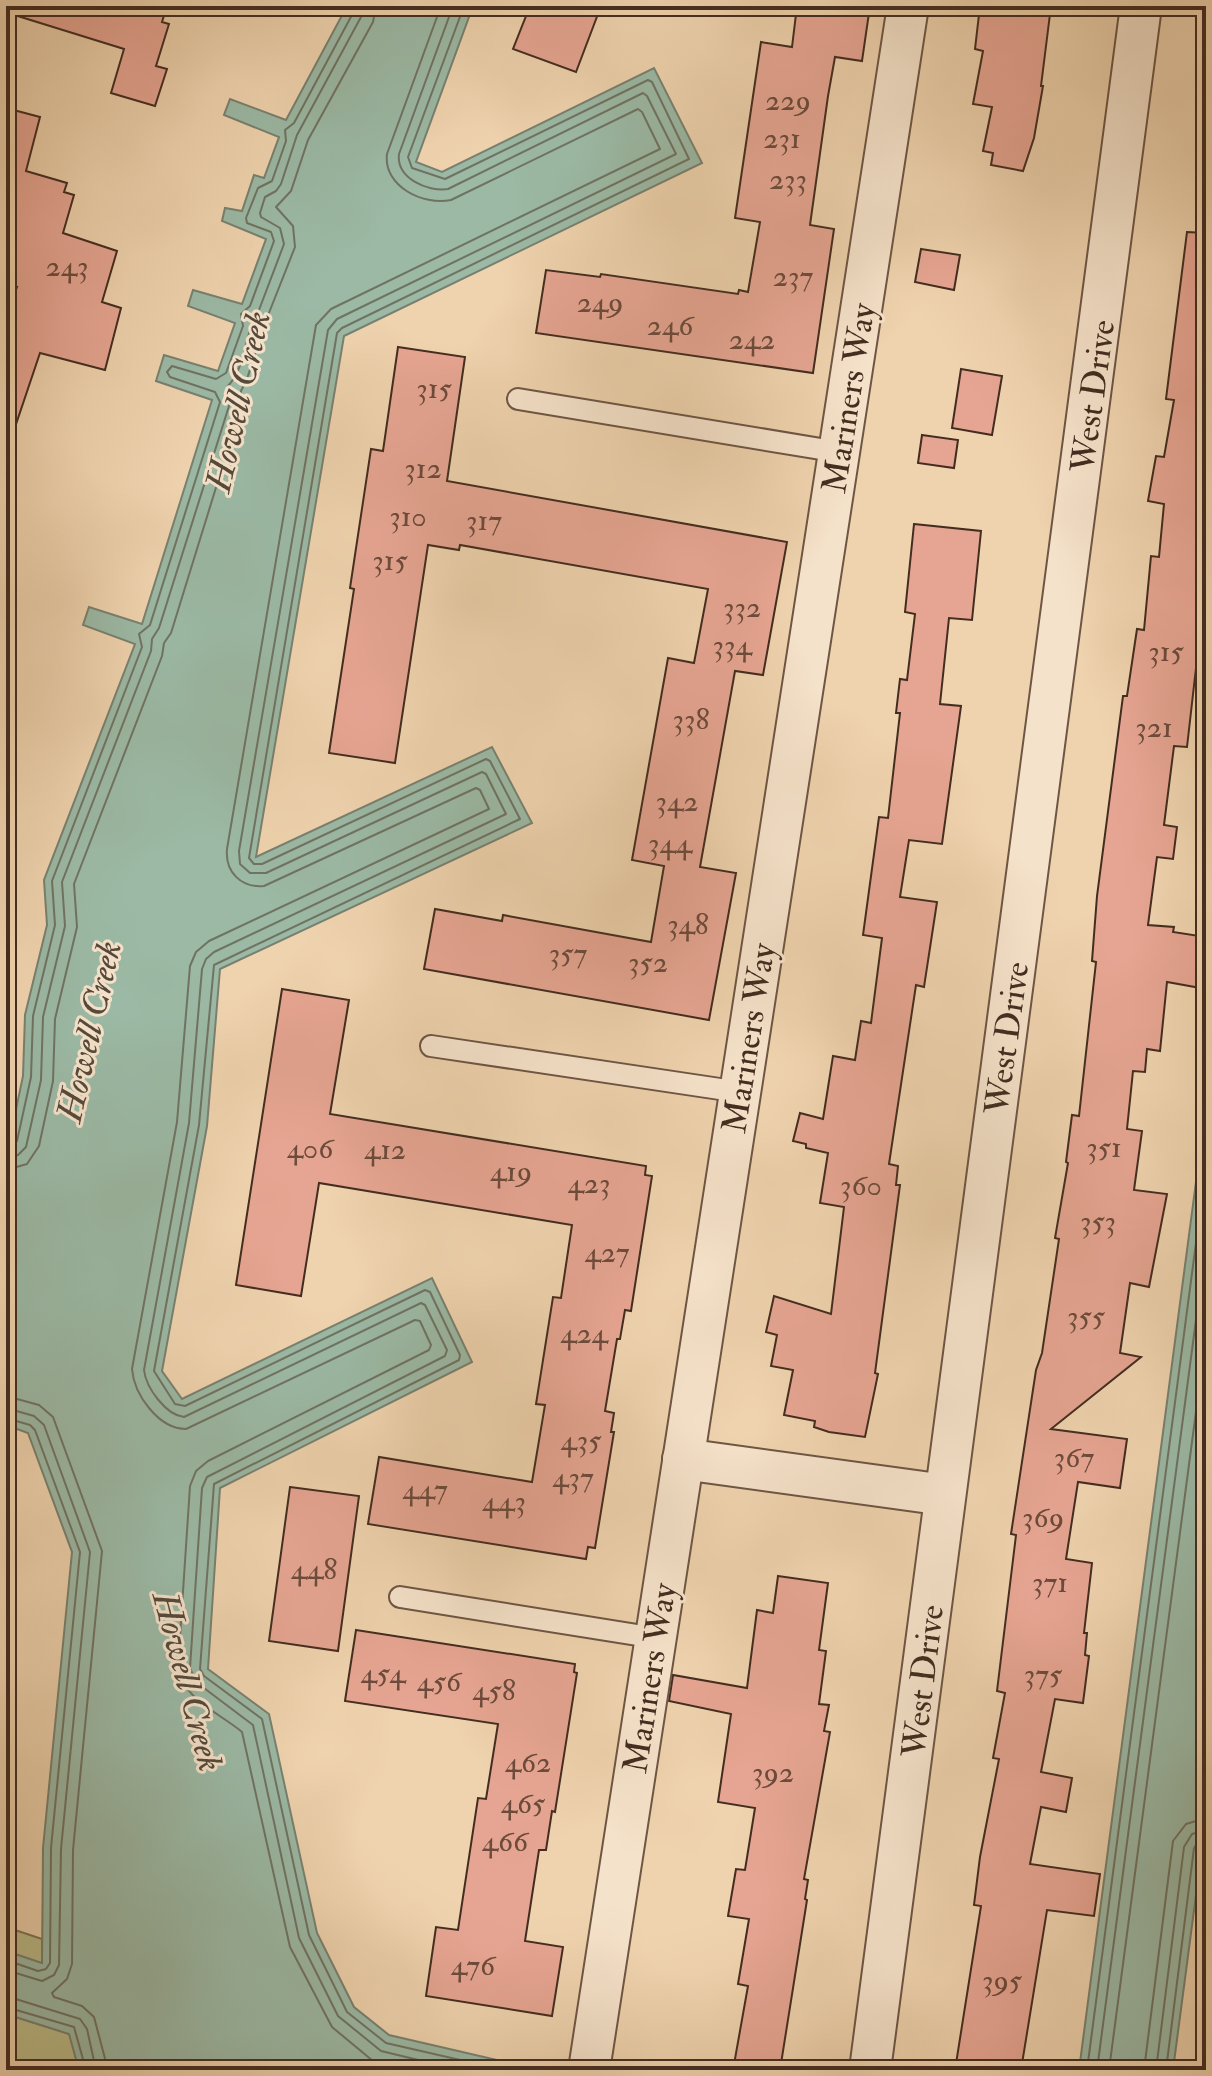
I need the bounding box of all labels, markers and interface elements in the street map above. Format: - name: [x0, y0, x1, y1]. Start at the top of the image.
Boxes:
- house number: 229: [765, 82, 811, 119]
- house number: 231: [763, 120, 801, 157]
- house number: 233: [769, 161, 807, 198]
- house number: 243: [46, 248, 88, 285]
- house number: 237: [773, 258, 813, 295]
- house number: 249: [577, 284, 623, 321]
- street label: Mariners Way: [813, 299, 886, 496]
- water label: Howell Creek: [195, 306, 281, 498]
- house number: 246: [647, 307, 695, 344]
- street label: West Drive: [1061, 317, 1125, 476]
- house number: 242: [729, 321, 775, 358]
- house number: 315: [416, 370, 452, 407]
- house number: 312: [404, 450, 442, 487]
- house number: 310: [389, 498, 427, 535]
- house number: 317: [466, 502, 502, 539]
- house number: 315: [372, 542, 408, 579]
- house number: 332: [723, 589, 761, 626]
- house number: 334: [712, 627, 753, 664]
- house number: 315: [1148, 633, 1184, 670]
- house number: 338: [672, 701, 710, 738]
- house number: 321: [1135, 709, 1173, 746]
- house number: 342: [656, 783, 698, 820]
- house number: 344: [648, 825, 694, 862]
- house number: 348: [667, 906, 709, 943]
- house number: 357: [549, 935, 587, 972]
- water label: Howell Creek: [46, 936, 132, 1128]
- street label: Mariners Way: [713, 939, 786, 1136]
- house number: 352: [628, 944, 668, 981]
- street label: West Drive: [975, 959, 1039, 1118]
- house number: 351: [1086, 1129, 1122, 1166]
- house number: 406: [287, 1130, 335, 1167]
- house number: 412: [364, 1131, 406, 1168]
- house number: 419: [490, 1153, 532, 1190]
- house number: 423: [568, 1165, 610, 1202]
- house number: 360: [840, 1167, 882, 1204]
- house number: 353: [1080, 1203, 1116, 1240]
- house number: 427: [584, 1234, 630, 1271]
- house number: 355: [1067, 1298, 1106, 1335]
- house number: 424: [560, 1315, 610, 1352]
- house number: 435: [561, 1422, 602, 1459]
- house number: 367: [1054, 1439, 1094, 1476]
- house number: 437: [552, 1459, 594, 1496]
- house number: 447: [402, 1471, 448, 1508]
- house number: 443: [482, 1483, 526, 1520]
- house number: 369: [1022, 1499, 1064, 1536]
- house number: 448: [291, 1551, 337, 1588]
- house number: 371: [1032, 1564, 1068, 1601]
- street label: Mariners Way: [614, 1579, 687, 1776]
- water label: Howell Creek: [141, 1585, 233, 1776]
- street label: West Drive: [893, 1602, 954, 1761]
- house number: 454: [361, 1655, 407, 1692]
- house number: 375: [1024, 1656, 1063, 1693]
- house number: 456: [417, 1663, 463, 1700]
- house number: 458: [472, 1672, 516, 1709]
- house number: 462: [505, 1744, 551, 1781]
- house number: 392: [752, 1754, 794, 1791]
- house number: 465: [501, 1785, 546, 1822]
- house number: 466: [482, 1823, 530, 1860]
- house number: 476: [451, 1947, 497, 1984]
- house number: 395: [982, 1962, 1023, 1999]

